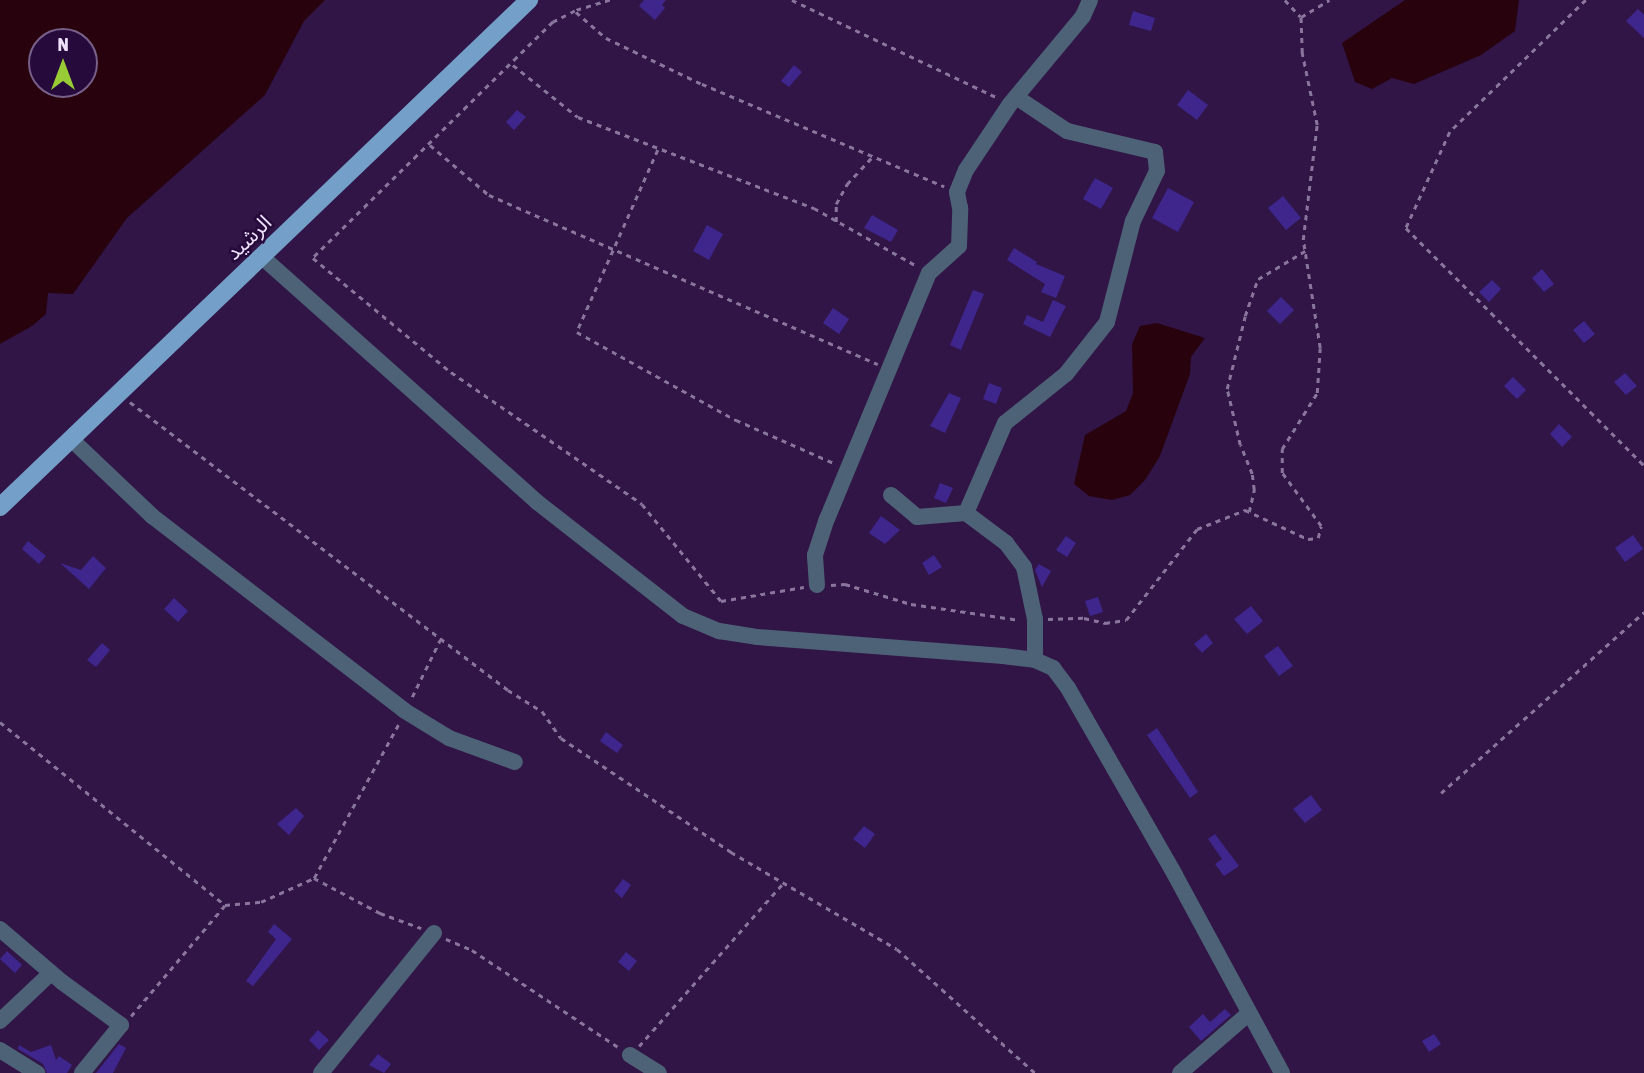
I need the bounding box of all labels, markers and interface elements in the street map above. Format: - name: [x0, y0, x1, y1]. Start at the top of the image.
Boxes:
- north arrow: [28, 28, 98, 98]
- text: N: [57, 33, 69, 55]
- street label: الرشيد: [220, 209, 276, 265]

